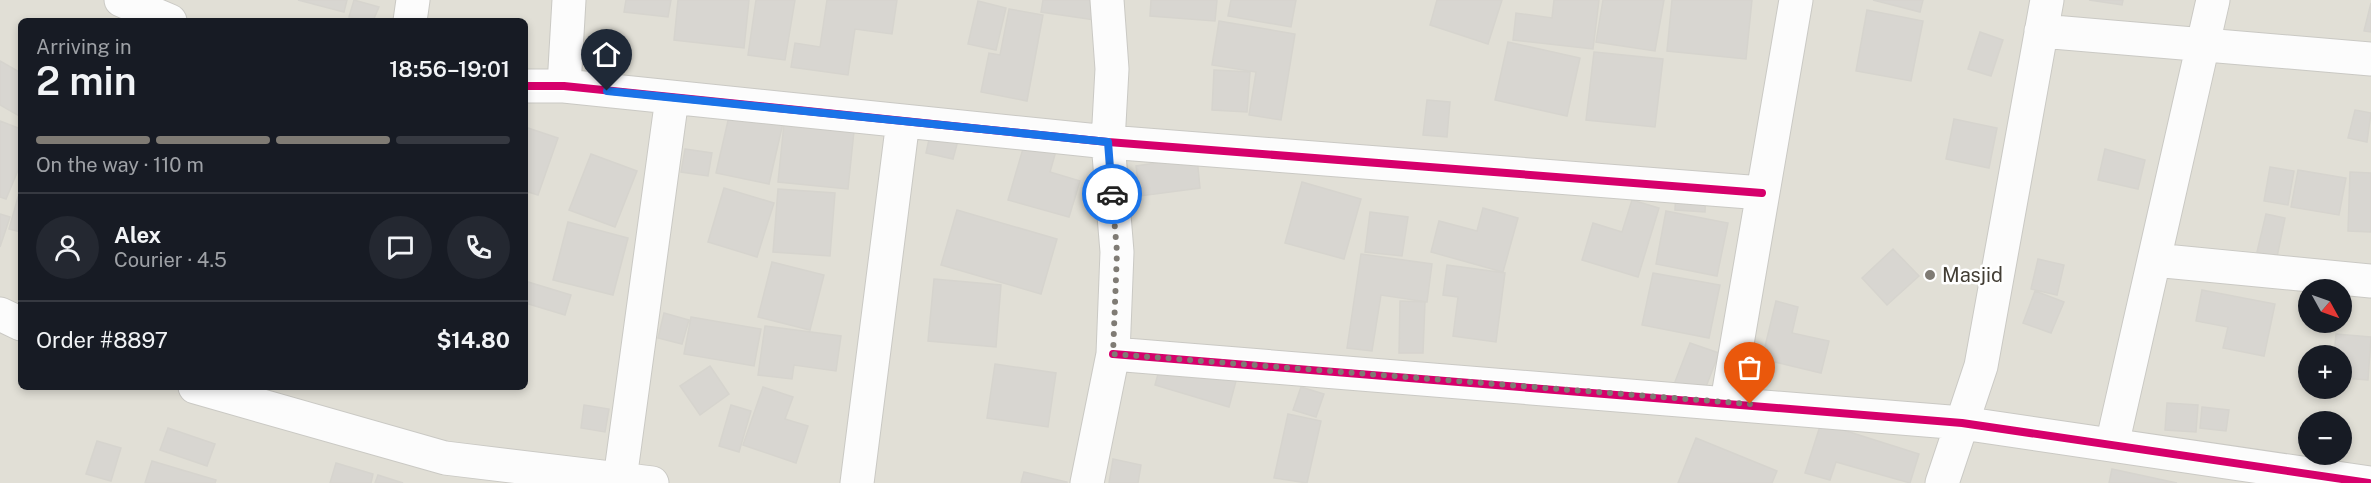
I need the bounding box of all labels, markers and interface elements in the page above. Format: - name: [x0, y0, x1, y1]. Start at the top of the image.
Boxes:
- pin: [581, 29, 632, 91]
- text: Arriving in: [36, 35, 131, 59]
- icon: home: [590, 38, 623, 71]
- text: 18:56–19:01: [389, 56, 510, 82]
- text: 2 min: [36, 58, 137, 104]
- text: On the way · 110 m: [36, 153, 204, 177]
- courier: [1082, 164, 1142, 224]
- icon: car: [1096, 178, 1129, 211]
- button: person: [36, 216, 99, 279]
- button: chat: [369, 216, 432, 279]
- button: phone: [447, 216, 510, 279]
- text: Alex: [114, 222, 161, 248]
- text: Courier · 4.5: [114, 248, 227, 272]
- place label: Masjid: [1942, 263, 2003, 287]
- marker: Masjid: [1923, 268, 1937, 282]
- north arrow: [2298, 279, 2352, 333]
- map controls: [2298, 279, 2352, 465]
- text: Order #8897: [36, 327, 168, 353]
- text: $14.80: [436, 327, 510, 353]
- pin: [1724, 342, 1775, 404]
- button: +: [2298, 345, 2352, 399]
- icon: bag: [1733, 351, 1766, 384]
- button: −: [2298, 411, 2352, 465]

